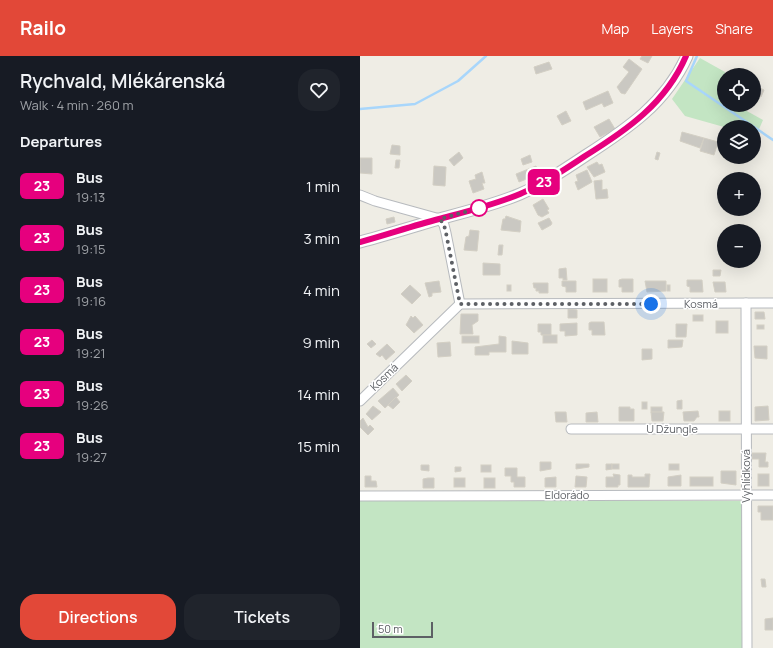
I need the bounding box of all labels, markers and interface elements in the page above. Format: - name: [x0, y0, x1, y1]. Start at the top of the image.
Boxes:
- text: Railo: [20, 15, 66, 41]
- text: Map: [601, 19, 629, 38]
- text: Layers: [651, 19, 693, 38]
- text: Share: [715, 19, 753, 38]
- text: Rychvald, Mlékárenská: [20, 68, 225, 94]
- map controls: [717, 68, 761, 268]
- button: locate: [717, 68, 761, 112]
- button: heart: [298, 69, 340, 111]
- text: Walk · 4 min · 260 m: [20, 96, 134, 114]
- button: layers: [717, 120, 761, 164]
- text: Departures: [20, 131, 102, 152]
- text: Bus: [76, 167, 103, 188]
- line badge: 23: [526, 169, 562, 195]
- text: 23: [536, 172, 552, 191]
- button: +: [717, 172, 761, 216]
- text: 23: [34, 176, 50, 195]
- text: 1 min: [306, 176, 340, 197]
- text: 19:13: [76, 188, 105, 206]
- unlabelled marker: [470, 199, 488, 217]
- text: Bus: [76, 219, 103, 240]
- button: −: [717, 224, 761, 268]
- text: 23: [34, 228, 50, 247]
- text: 3 min: [304, 228, 340, 249]
- text: 19:15: [76, 240, 106, 258]
- text: Bus: [76, 271, 103, 292]
- text: 23: [34, 280, 50, 299]
- text: 4 min: [303, 280, 340, 301]
- text: 19:16: [76, 292, 106, 310]
- your location: [641, 294, 661, 314]
- street label: Kosmá: [684, 296, 718, 311]
- text: Bus: [76, 323, 103, 344]
- text: 23: [34, 332, 50, 351]
- text: 9 min: [303, 332, 340, 353]
- text: 19:21: [76, 344, 106, 362]
- street label: Kosmá: [366, 360, 401, 394]
- text: Bus: [76, 375, 103, 396]
- text: 23: [34, 384, 50, 403]
- text: 14 min: [297, 384, 340, 405]
- text: 19:26: [76, 396, 109, 414]
- street label: U Džungle: [646, 421, 698, 436]
- text: Bus: [76, 427, 103, 448]
- text: 23: [34, 436, 50, 455]
- text: 15 min: [297, 436, 340, 457]
- text: 19:27: [76, 448, 107, 466]
- street label: Vyhlídková: [738, 449, 753, 503]
- street label: Eldorádo: [545, 487, 590, 502]
- button: Directions: [20, 594, 176, 640]
- button: Tickets: [184, 594, 340, 640]
- scale bar: [372, 620, 433, 639]
- text: 50 m: [378, 621, 403, 636]

